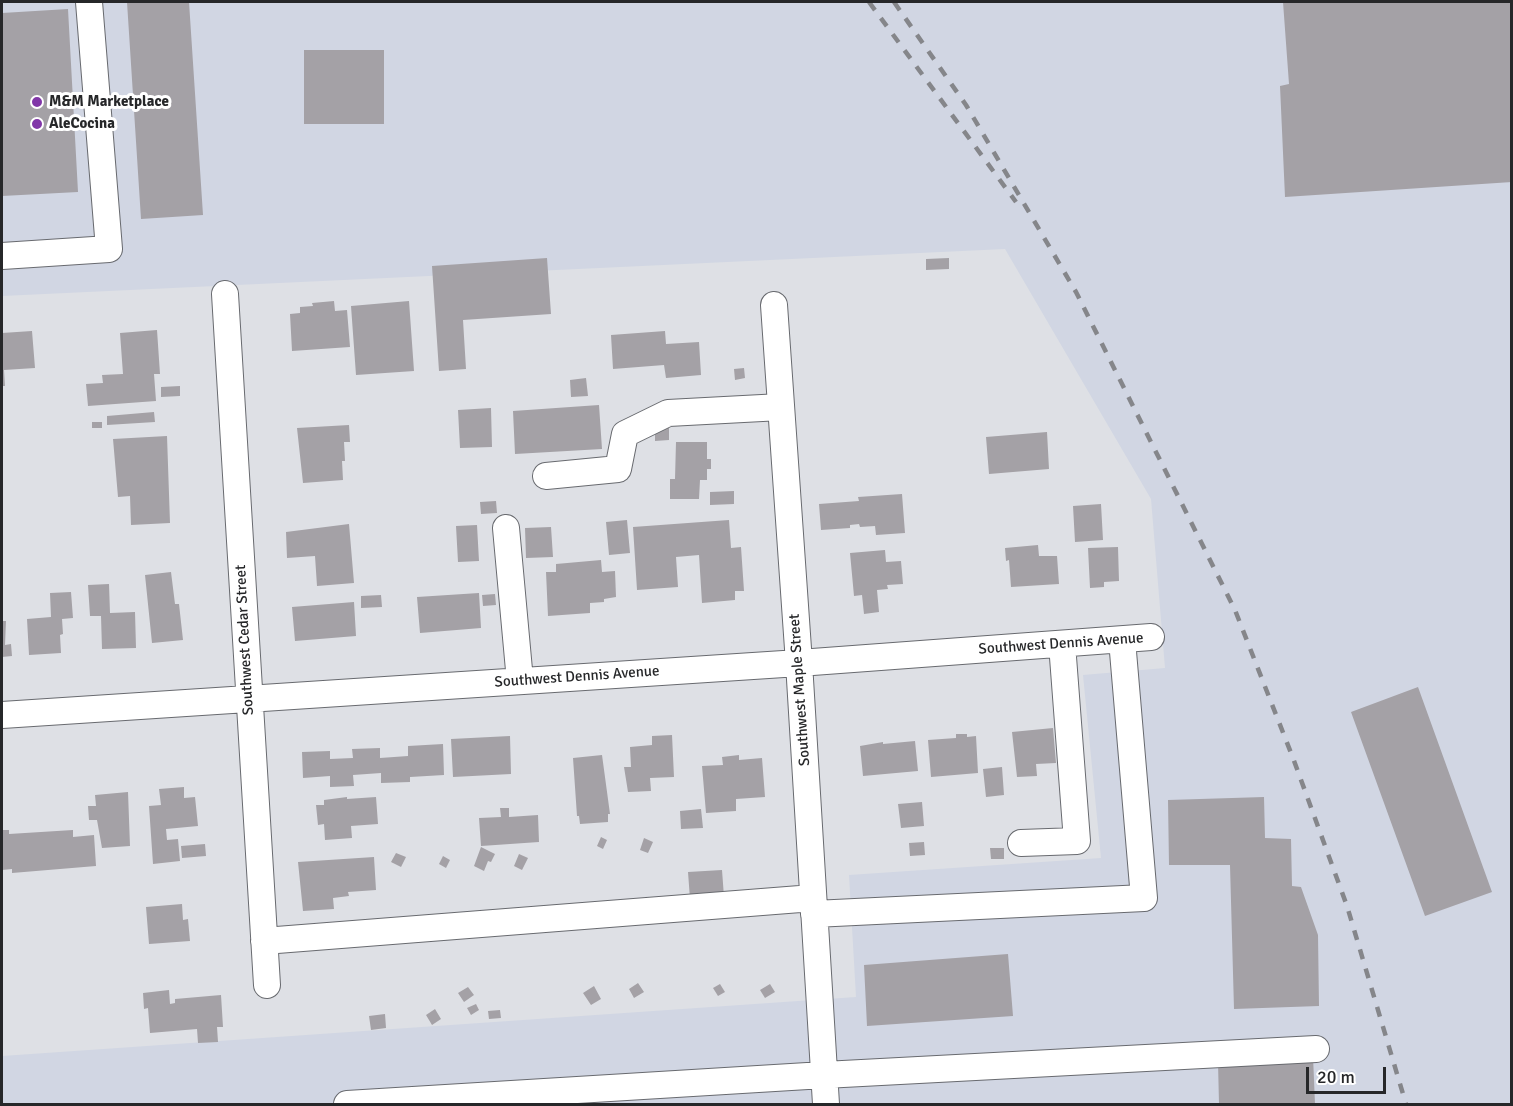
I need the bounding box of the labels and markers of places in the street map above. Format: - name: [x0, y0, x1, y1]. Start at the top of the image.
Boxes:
- place label: M&M Marketplace: [49, 93, 169, 111]
- marker: M&M Marketplace: [30, 95, 44, 109]
- place label: AleCocina: [49, 115, 115, 133]
- marker: AleCocina: [30, 117, 44, 131]

